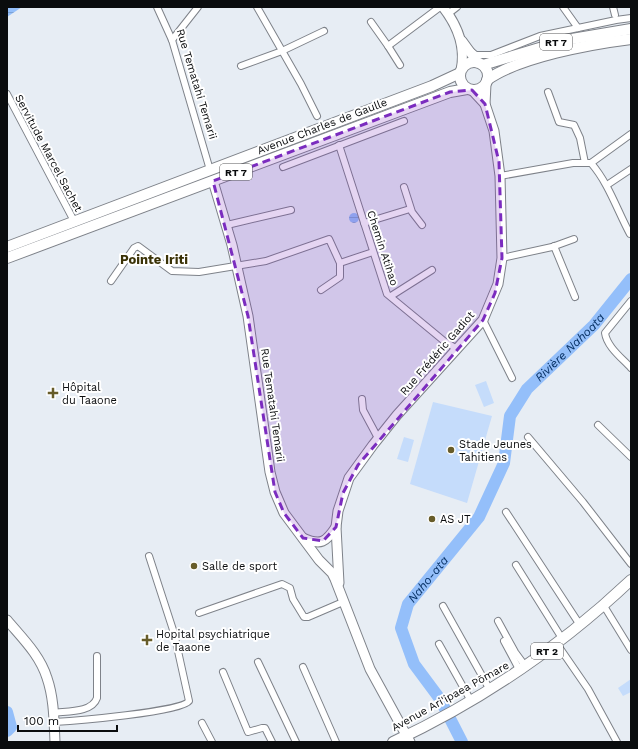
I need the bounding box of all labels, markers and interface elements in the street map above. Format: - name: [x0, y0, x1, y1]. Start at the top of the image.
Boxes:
- street label: Rue Tematahi Temarii: [174, 27, 220, 141]
- road number: RT 7: [540, 34, 572, 50]
- street label: Servitude Marcel Sachet: [12, 92, 85, 214]
- street label: Avenue Charles de Gaulle: [255, 96, 389, 157]
- road number: RT 7: [220, 164, 252, 180]
- street label: Chemin Atihao: [364, 209, 401, 287]
- district label: Pointe Iriti: [120, 252, 188, 267]
- street label: Rue Frédéric Gadiot: [397, 309, 478, 398]
- water label: Rivière Nahoata: [532, 310, 608, 385]
- street label: Rue Tematahi Temarii: [258, 347, 287, 463]
- place label: Hôpital du Taaone: [62, 381, 117, 407]
- marker: Hôpital du Taaone: [47, 387, 59, 399]
- place label: Stade Jeunes Tahitiens: [459, 438, 532, 464]
- marker: Stade Jeunes Tahitiens: [446, 445, 456, 455]
- place label: AS JT: [440, 513, 471, 526]
- marker: AS JT: [427, 514, 437, 524]
- water label: Naho-ata: [405, 553, 452, 605]
- place label: Salle de sport: [202, 560, 277, 573]
- marker: Salle de sport: [189, 561, 199, 571]
- place label: Hopital psychiatrique de Taaone: [156, 628, 270, 654]
- marker: Hopital psychiatrique de Taaone: [141, 634, 153, 646]
- road number: RT 2: [531, 643, 563, 659]
- street label: Avenue Ari'ipaea Pōmare: [389, 659, 511, 734]
- scale bar: [18, 707, 117, 733]
- text: 100 m: [24, 714, 59, 728]

